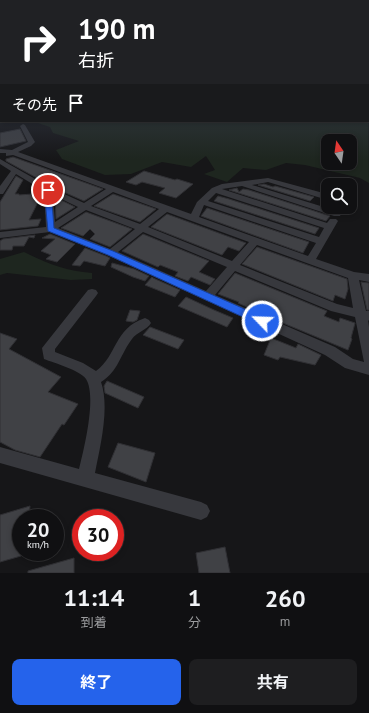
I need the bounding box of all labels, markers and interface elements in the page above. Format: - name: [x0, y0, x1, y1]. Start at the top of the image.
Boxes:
- text: 190 m: [78, 10, 155, 47]
- icon: right: [12, 16, 64, 68]
- text: 右折: [78, 49, 114, 72]
- icon: arrive: [65, 92, 87, 114]
- text: その先: [12, 95, 57, 114]
- north arrow: [321, 134, 357, 170]
- map controls: [321, 134, 357, 214]
- pin: [31, 173, 65, 207]
- button: search: [321, 178, 357, 214]
- icon: arrive: [37, 179, 59, 201]
- position arrow: [241, 300, 283, 342]
- speed limit sign: 30: [72, 509, 124, 561]
- text: 20: [27, 517, 49, 543]
- text: km/h: [27, 538, 49, 551]
- text: 11:14: [63, 582, 124, 613]
- text: 1: [188, 582, 201, 613]
- text: 260: [265, 583, 306, 614]
- text: m: [280, 613, 290, 630]
- text: 到着: [81, 614, 107, 631]
- text: 分: [188, 614, 201, 631]
- button: 終了: [12, 659, 181, 705]
- button: 共有: [189, 659, 357, 705]

